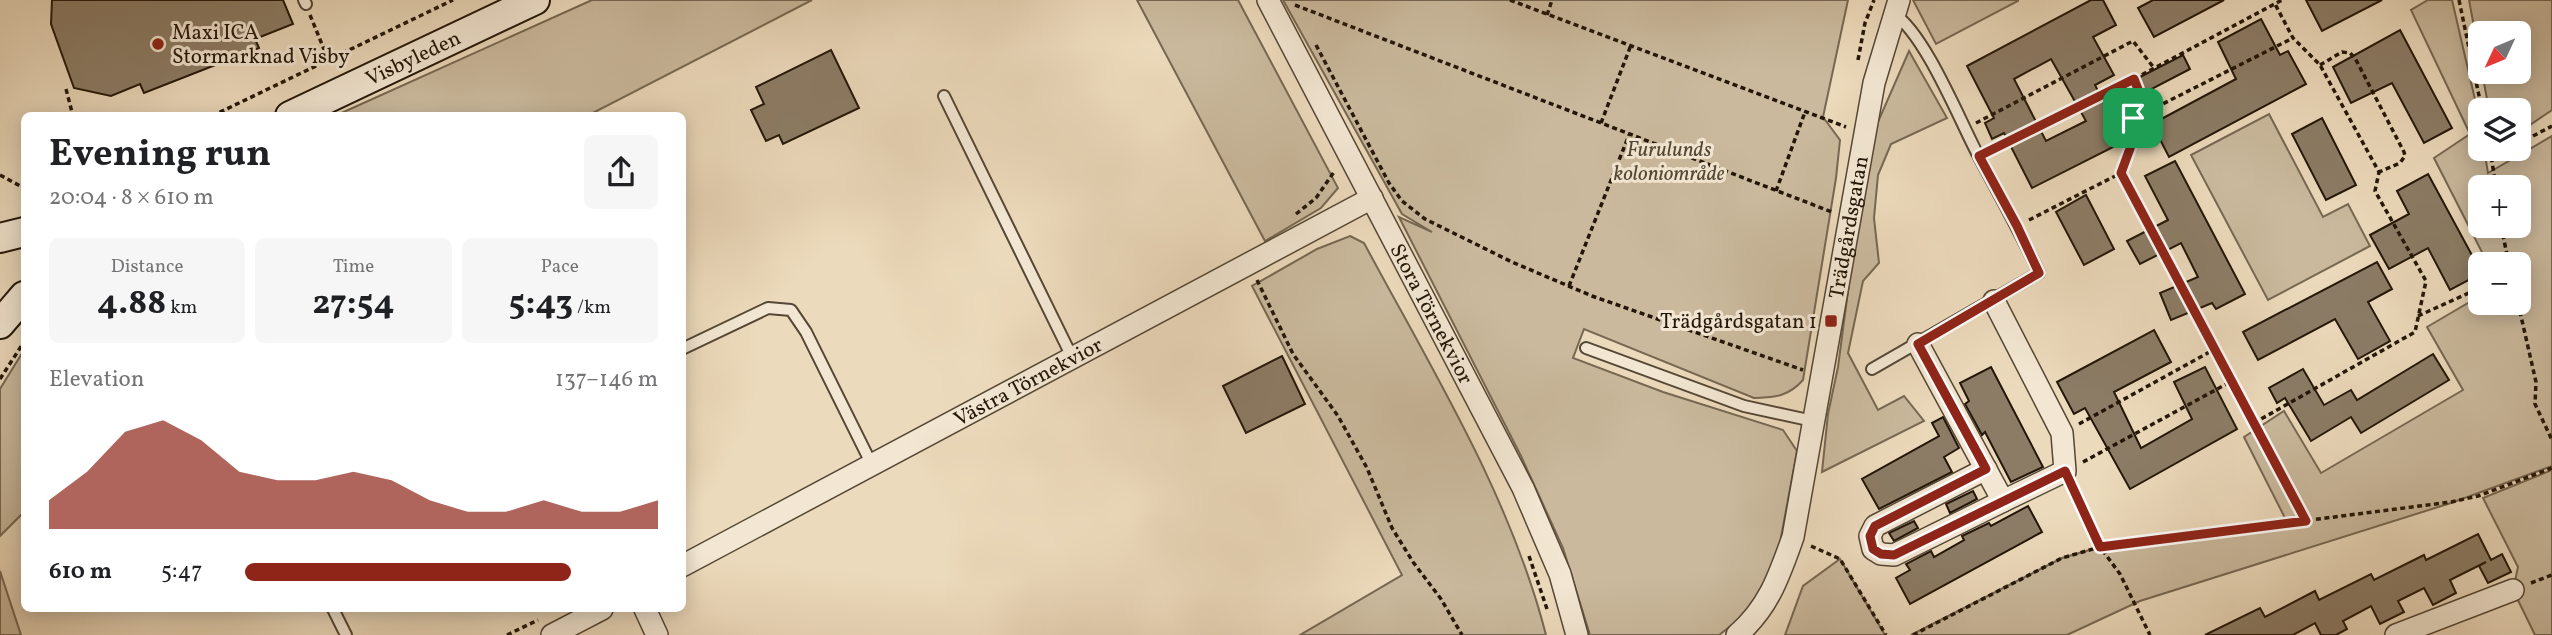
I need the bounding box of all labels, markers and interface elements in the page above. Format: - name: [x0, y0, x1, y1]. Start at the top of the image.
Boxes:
- place label: Maxi ICA Stormarknad Visby: [172, 19, 350, 72]
- north arrow: [2468, 21, 2530, 84]
- map controls: [2468, 21, 2531, 315]
- street label: Visbyleden: [361, 24, 466, 94]
- marker: Maxi ICA Stormarknad Visby: [150, 36, 166, 52]
- pin: [2103, 88, 2163, 148]
- button: layers: [2468, 98, 2531, 161]
- icon: arrive: [2114, 99, 2152, 137]
- text: Evening run: [49, 129, 271, 182]
- button: share: [584, 135, 658, 209]
- park label: Furulunds koloniområde: [1614, 136, 1725, 189]
- street label: Trädgårdsgatan: [1823, 154, 1877, 301]
- button: +: [2468, 175, 2531, 238]
- text: 20:04 · 8 × 610 m: [49, 182, 214, 214]
- street label: Stora Törnekvior: [1382, 239, 1479, 390]
- button: −: [2468, 252, 2531, 315]
- text: Distance: [111, 254, 184, 280]
- text: Time: [333, 254, 374, 280]
- text: Pace: [541, 254, 579, 280]
- text: 4.88: [97, 280, 166, 328]
- text: 27:54: [312, 280, 395, 328]
- text: 5:43: [509, 280, 573, 328]
- text: km: [166, 295, 197, 321]
- text: /km: [573, 295, 611, 321]
- place label: Trädgårdsgatan 1: [1660, 308, 1817, 337]
- marker: Trädgårdsgatan 1: [1823, 313, 1839, 329]
- street label: Västra Törnekvior: [949, 331, 1108, 434]
- text: Elevation: [49, 364, 145, 396]
- text: 137–146 m: [555, 364, 658, 396]
- text: 610 m: [49, 556, 112, 588]
- text: 5:47: [161, 556, 202, 588]

